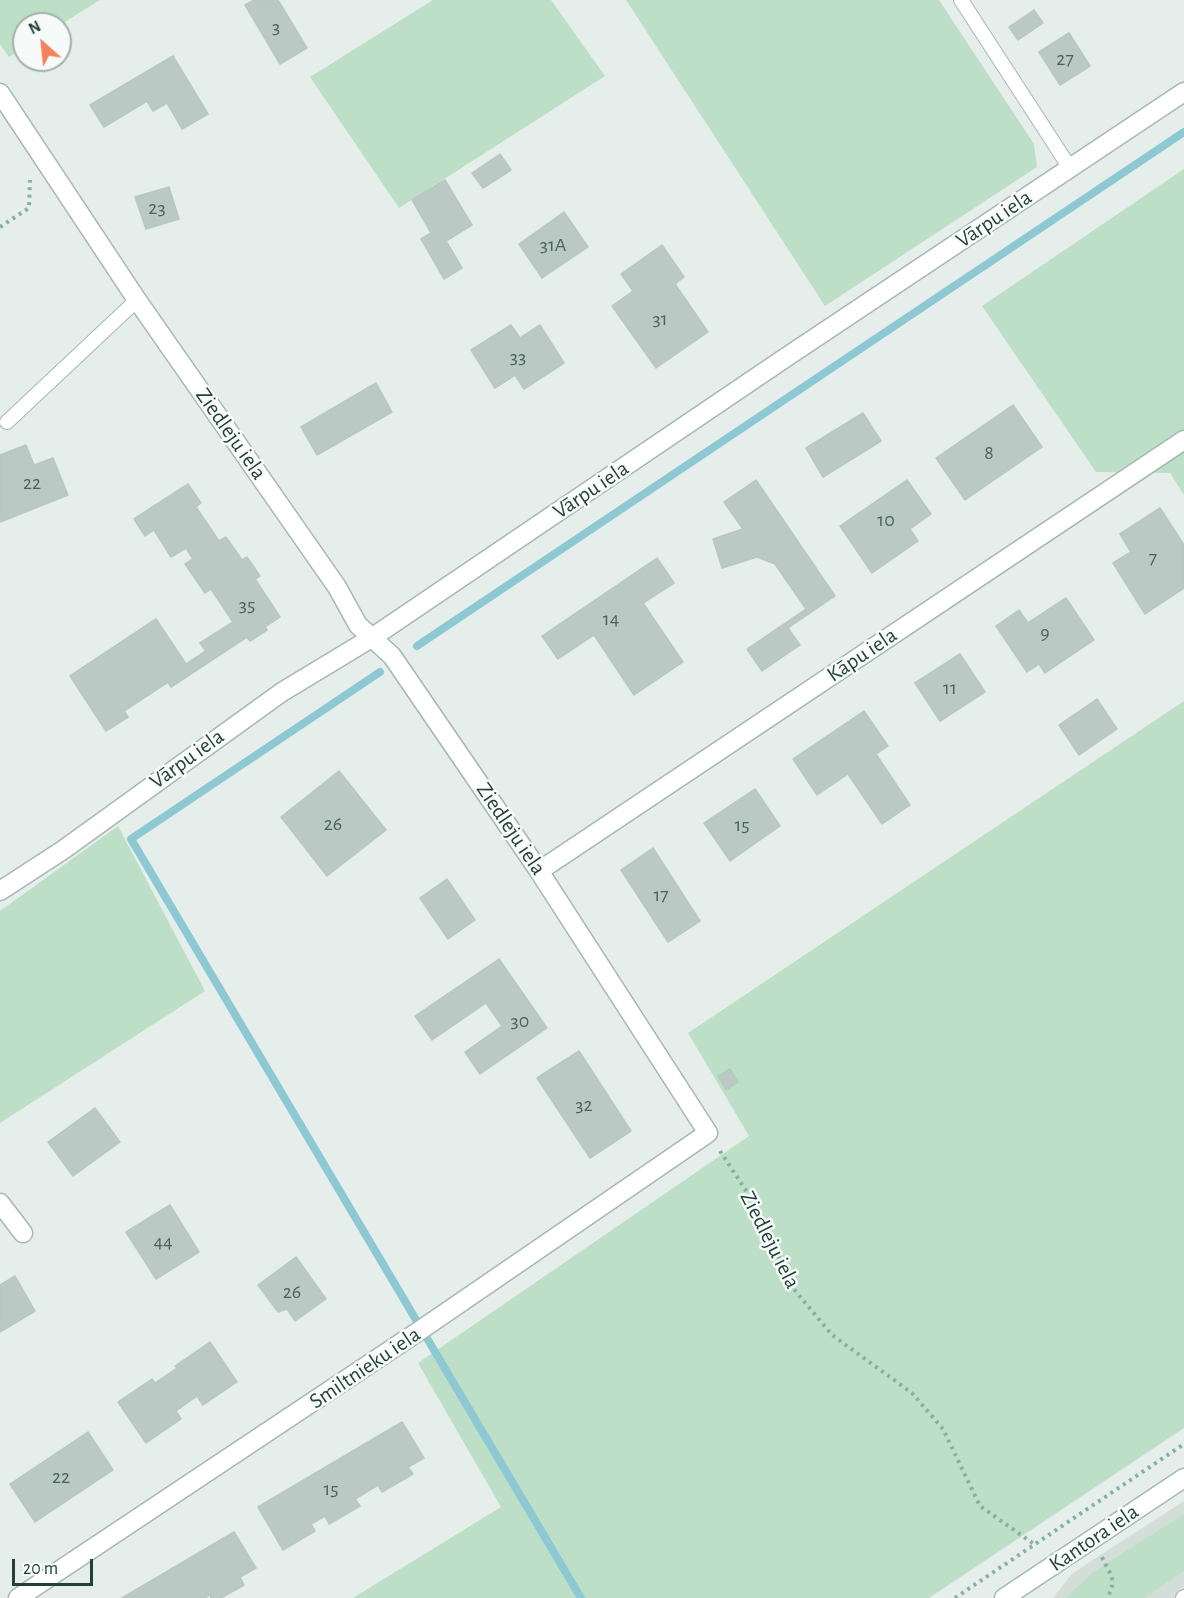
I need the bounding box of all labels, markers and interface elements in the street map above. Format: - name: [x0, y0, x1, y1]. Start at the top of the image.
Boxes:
- north arrow: [12, 12, 72, 72]
- house number: 3: [272, 15, 280, 39]
- text: N: [26, 18, 43, 37]
- house number: 27: [1056, 47, 1074, 71]
- street label: Vārpu iela: [951, 184, 1037, 254]
- house number: 23: [148, 196, 166, 220]
- house number: 31A: [540, 233, 566, 257]
- house number: 31: [652, 307, 668, 331]
- house number: 33: [510, 345, 526, 369]
- street label: Ziedleju iela: [190, 383, 272, 485]
- house number: 8: [984, 441, 994, 465]
- street label: Vārpu iela: [548, 455, 634, 525]
- house number: 22: [23, 471, 41, 495]
- house number: 10: [877, 508, 895, 532]
- house number: 7: [1149, 546, 1157, 570]
- house number: 35: [239, 593, 255, 617]
- house number: 14: [603, 607, 619, 631]
- house number: 9: [1040, 621, 1050, 645]
- street label: Kāpu iela: [822, 622, 902, 688]
- house number: 11: [943, 676, 957, 700]
- street label: Vārpu iela: [145, 723, 229, 795]
- street label: Ziedleju iela: [470, 778, 552, 880]
- house number: 26: [324, 812, 342, 836]
- house number: 15: [734, 813, 750, 837]
- house number: 17: [653, 883, 669, 907]
- house number: 30: [511, 1009, 529, 1033]
- house number: 32: [575, 1093, 593, 1117]
- street label: Ziedleju iela: [734, 1187, 806, 1293]
- house number: 44: [153, 1230, 173, 1254]
- house number: 26: [283, 1280, 301, 1304]
- street label: Smiltnieku iela: [304, 1321, 426, 1415]
- house number: 22: [52, 1465, 70, 1489]
- house number: 15: [323, 1477, 339, 1501]
- street label: Kantora iela: [1044, 1498, 1144, 1578]
- scale bar: [15, 1547, 96, 1585]
- text: 20 m: [23, 1560, 58, 1578]

